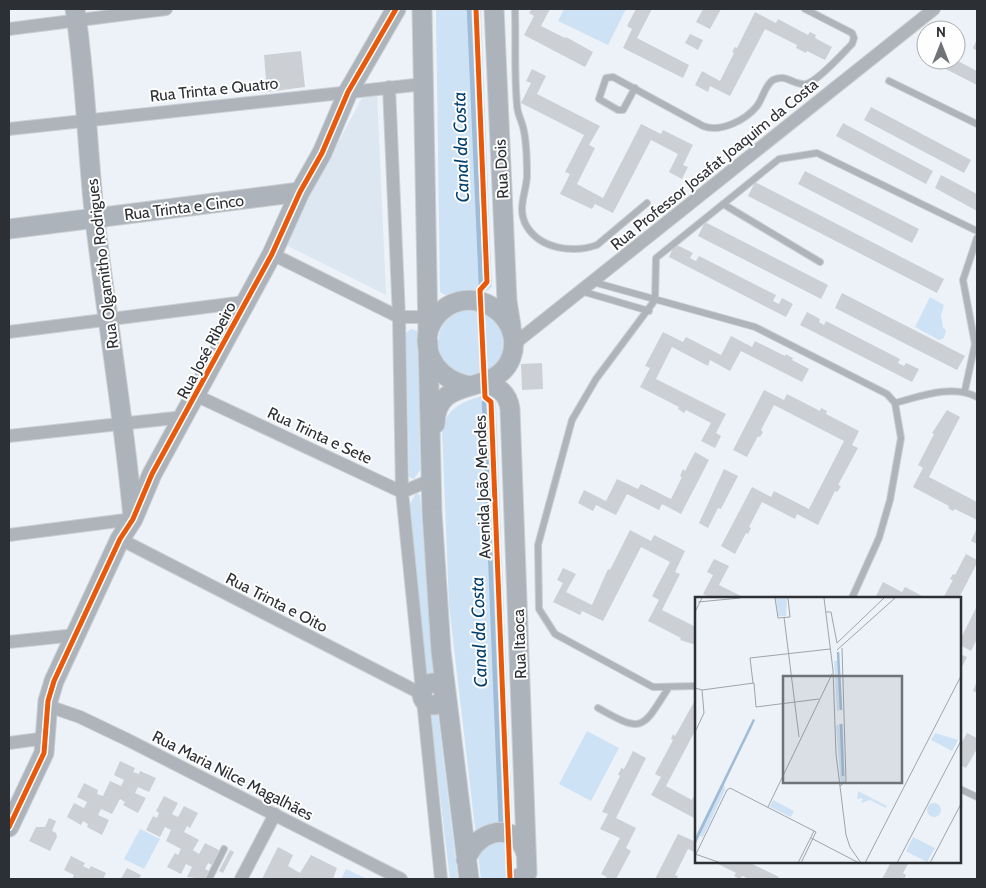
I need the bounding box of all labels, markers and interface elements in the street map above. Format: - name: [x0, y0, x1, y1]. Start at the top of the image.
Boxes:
- north arrow: [916, 20, 966, 70]
- text: N: [936, 23, 946, 41]
- street label: Rua Trinta e Quatro: [149, 73, 279, 106]
- street label: Rua Professor Josafat Joaquim da Costa: [607, 75, 822, 254]
- water label: Canal da Costa: [448, 91, 474, 203]
- street label: Rua Dois: [490, 138, 513, 199]
- street label: Rua Olgamitho Rodrigues: [83, 177, 122, 350]
- street label: Rua Trinta e Cinco: [123, 191, 245, 224]
- street label: Rua José Ribeiro: [173, 298, 240, 402]
- street label: Rua Trinta e Sete: [265, 403, 375, 468]
- street label: Avenida João Mendes: [470, 414, 495, 559]
- street label: Rua Trinta e Oito: [223, 569, 331, 636]
- water label: Canal da Costa: [466, 576, 492, 688]
- inset map: [695, 597, 961, 863]
- street label: Rua Itaoca: [509, 608, 530, 679]
- street label: Rua Maria Nilce Magalhães: [149, 727, 317, 824]

